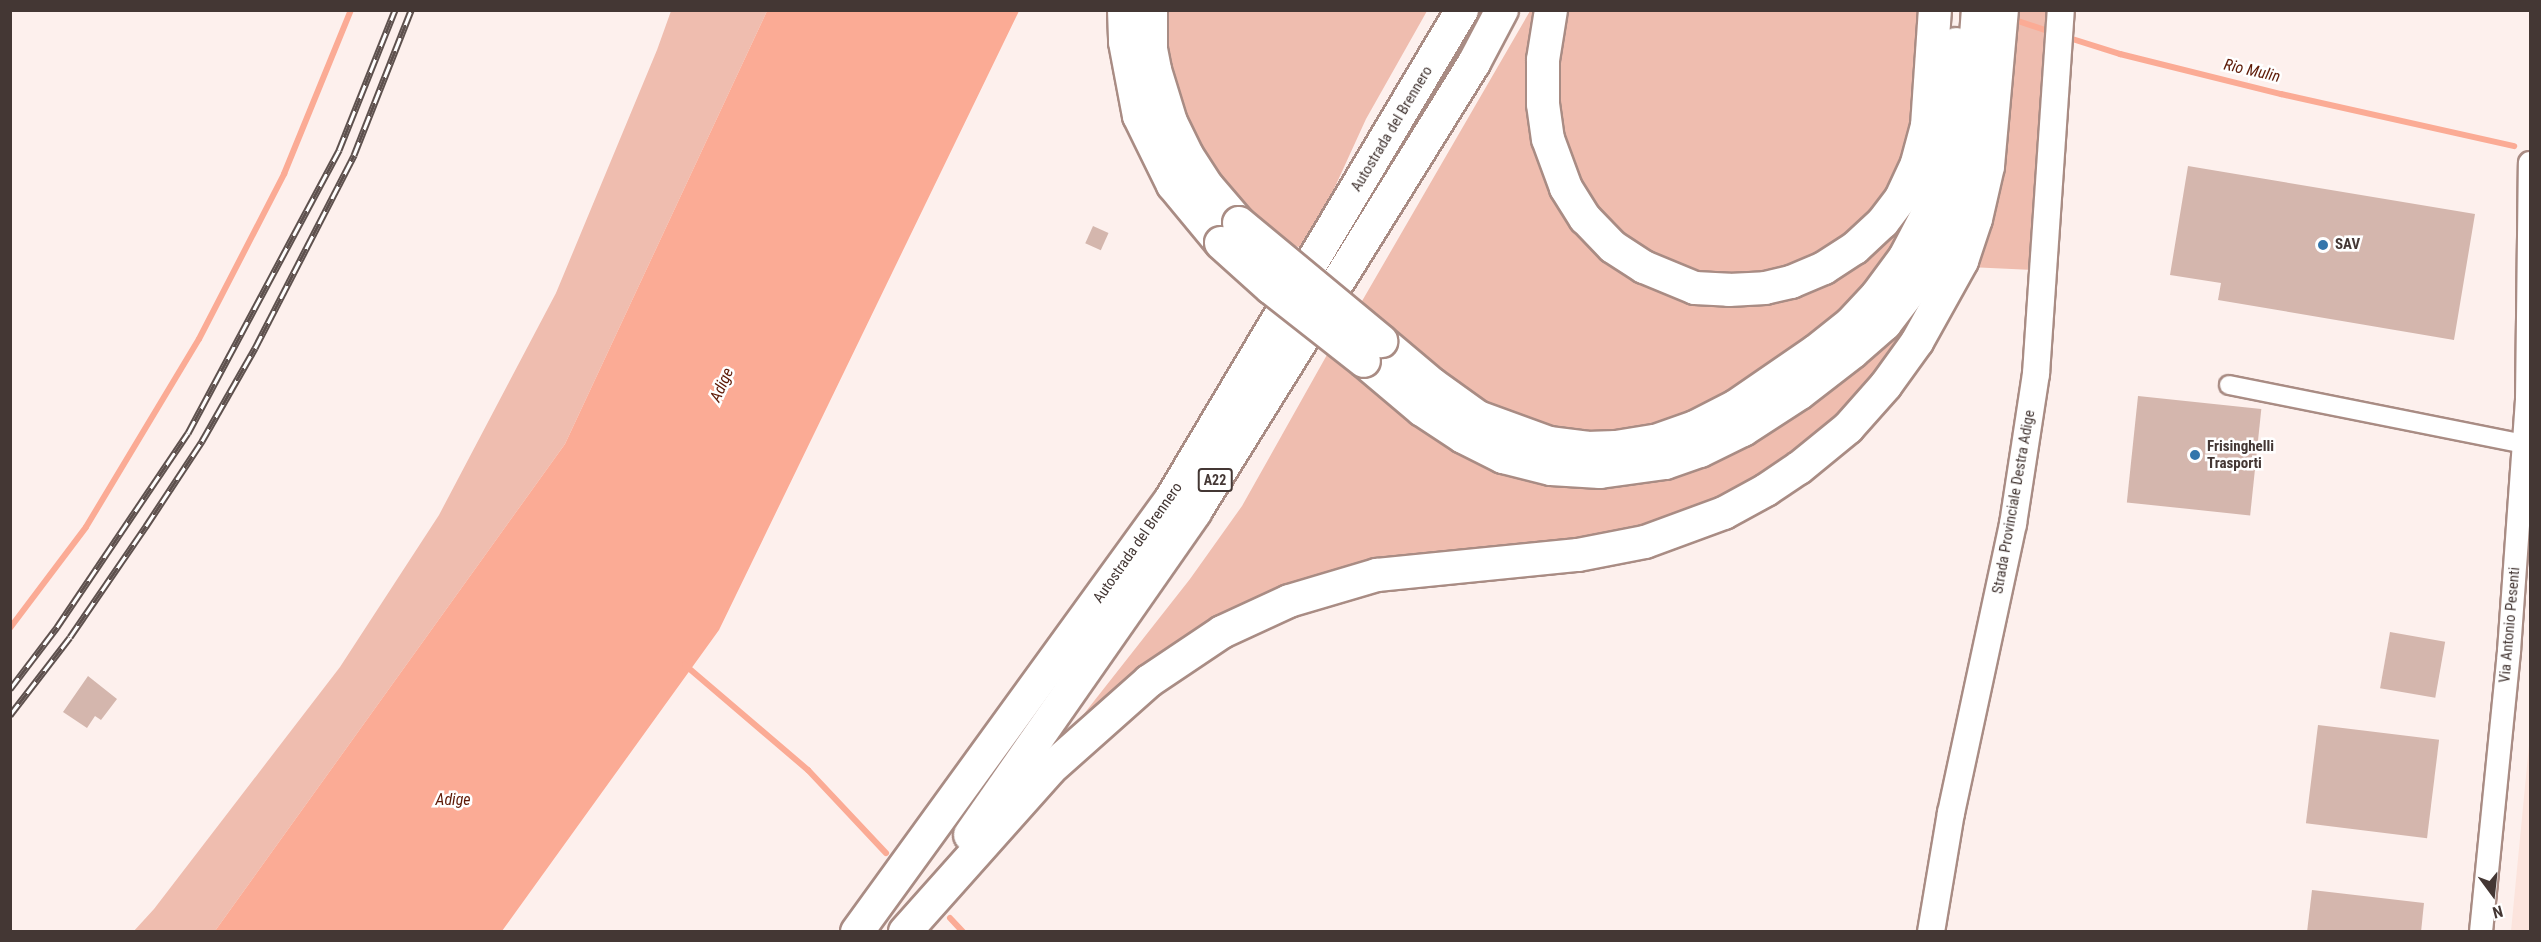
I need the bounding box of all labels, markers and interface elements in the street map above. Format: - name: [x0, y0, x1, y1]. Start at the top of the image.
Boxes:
- water label: Rio Mulin: [2222, 55, 2282, 87]
- street label: Autostrada del Brennero: [1347, 63, 1437, 195]
- place label: SAV: [2335, 236, 2360, 254]
- marker: SAV: [2316, 238, 2330, 252]
- water label: Adige: [706, 365, 738, 405]
- street label: Strada Provinciale Destra Adige: [1989, 409, 2039, 595]
- place label: Frisinghelli Trasporti: [2207, 437, 2274, 472]
- marker: Frisinghelli Trasporti: [2188, 448, 2202, 462]
- road number: A22: [1197, 469, 1233, 491]
- street label: Autostrada del Brennero: [1090, 479, 1186, 607]
- street label: Via Antonio Pesenti: [2496, 566, 2524, 684]
- water label: Adige: [435, 790, 471, 810]
- north arrow: [2463, 864, 2523, 924]
- text: N: [2491, 901, 2505, 922]

